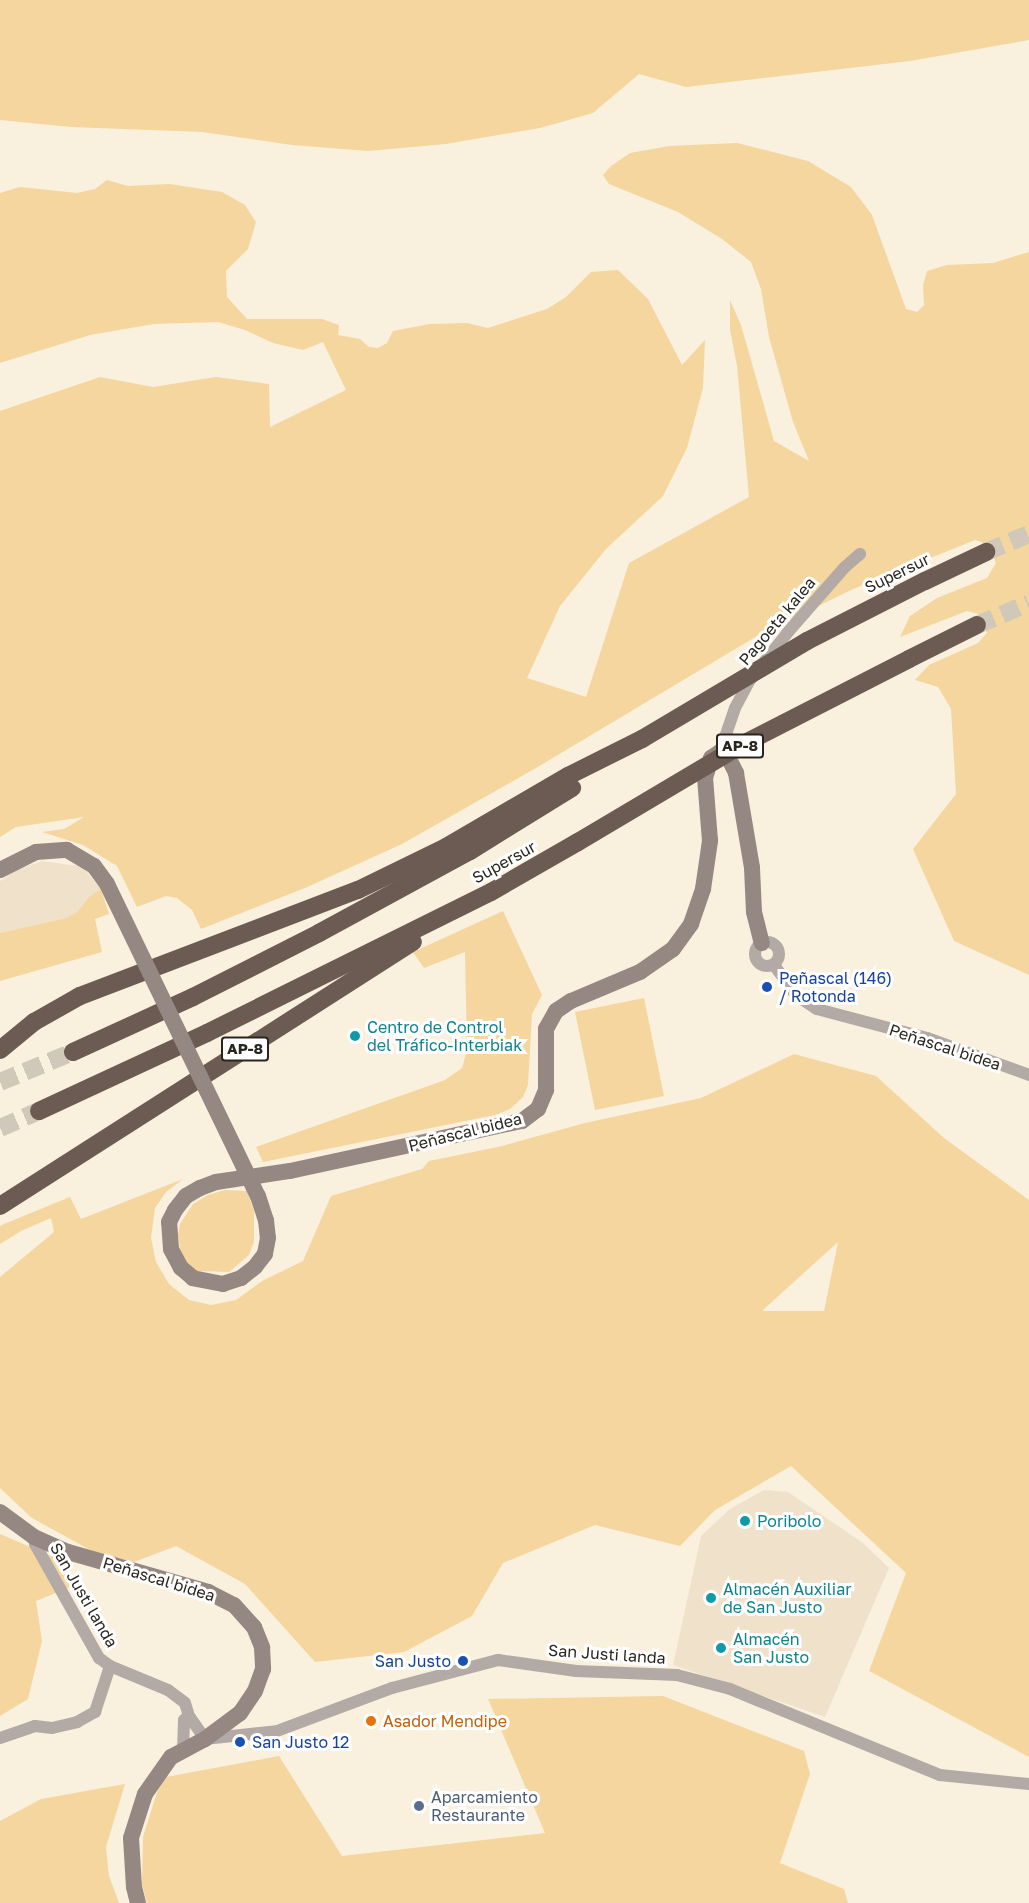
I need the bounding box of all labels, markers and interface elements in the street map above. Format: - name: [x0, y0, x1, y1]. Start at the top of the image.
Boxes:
- street label: Supersur: [861, 549, 933, 597]
- street label: Pagoeta kalea: [735, 573, 819, 669]
- road number: AP-8: [716, 734, 764, 758]
- street label: Supersur: [469, 837, 539, 887]
- place label: Peñascal (146) / Rotonda: [779, 968, 892, 1006]
- marker: Peñascal (146) / Rotonda: [760, 980, 774, 994]
- place label: Centro de Control del Tráfico-Interbiak: [367, 1017, 522, 1055]
- street label: Peñascal bidea: [887, 1020, 1003, 1074]
- marker: Centro de Control del Tráfico-Interbiak: [348, 1029, 362, 1043]
- road number: AP-8: [221, 1037, 269, 1061]
- street label: Peñascal bidea: [406, 1109, 524, 1155]
- place label: Poribolo: [757, 1511, 821, 1531]
- marker: Poribolo: [738, 1514, 752, 1528]
- street label: San Justi landa: [46, 1539, 122, 1651]
- street label: Peñascal bidea: [101, 1553, 217, 1605]
- place label: Almacén Auxiliar de San Justo: [723, 1579, 851, 1617]
- marker: Almacén Auxiliar de San Justo: [704, 1591, 718, 1605]
- place label: Almacén San Justo: [733, 1629, 809, 1667]
- street label: San Justi landa: [548, 1640, 666, 1668]
- marker: Almacén San Justo: [714, 1641, 728, 1655]
- place label: San Justo: [375, 1651, 451, 1671]
- marker: San Justo: [456, 1654, 470, 1668]
- place label: Asador Mendipe: [383, 1711, 507, 1731]
- marker: Asador Mendipe: [364, 1714, 378, 1728]
- place label: San Justo 12: [252, 1732, 349, 1752]
- marker: San Justo 12: [233, 1735, 247, 1749]
- place label: Aparcamiento Restaurante: [431, 1787, 538, 1825]
- marker: Aparcamiento Restaurante: [412, 1799, 426, 1813]

